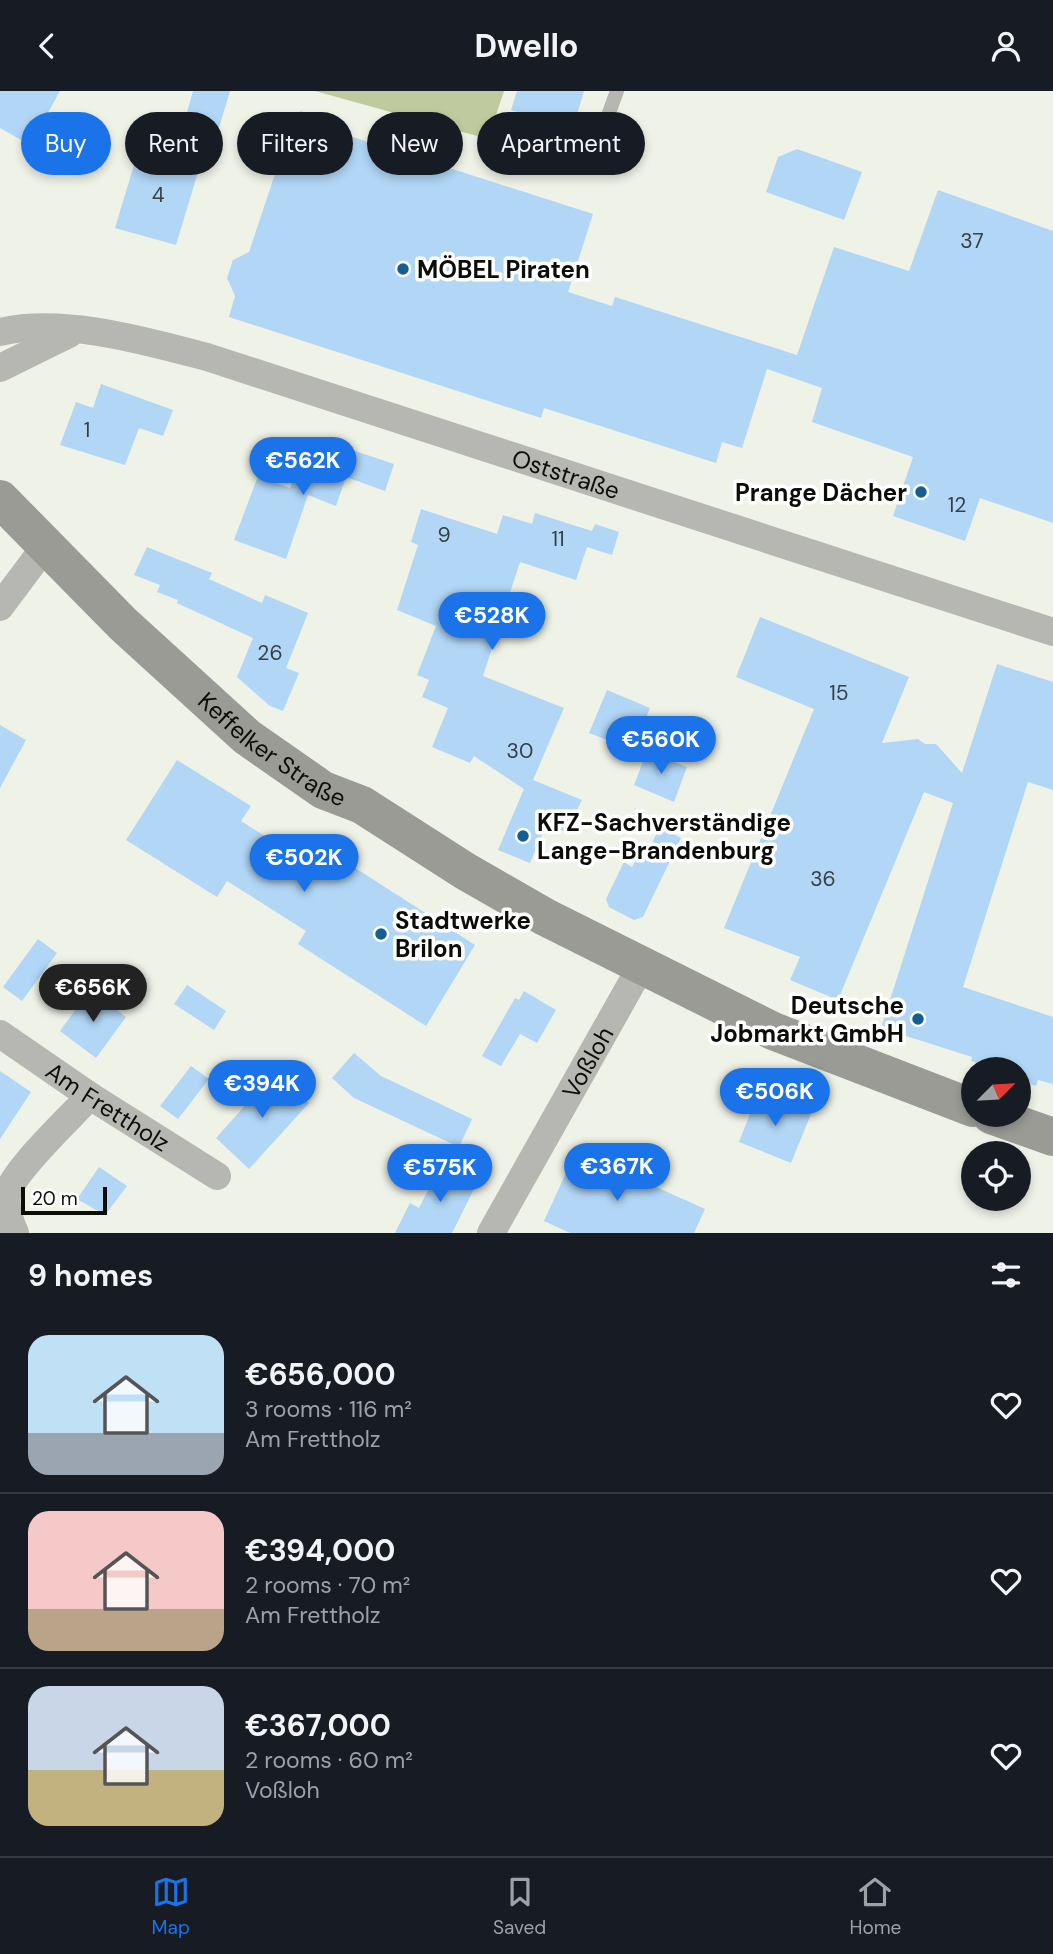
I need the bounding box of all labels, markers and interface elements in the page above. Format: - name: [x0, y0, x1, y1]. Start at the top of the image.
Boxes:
- text: Dwello: [474, 25, 579, 67]
- icon: back: [28, 27, 66, 65]
- icon: person: [987, 27, 1025, 65]
- chip: Buy: [21, 112, 111, 175]
- chip: Rent: [125, 112, 223, 175]
- chip: Filters: [237, 112, 353, 175]
- chip: New: [367, 112, 463, 175]
- chip: Apartment: [477, 112, 645, 175]
- house number: 4: [152, 181, 165, 209]
- house number: 37: [960, 227, 984, 255]
- place label: MÖBEL Piraten: [417, 254, 590, 285]
- marker: MÖBEL Piraten: [395, 261, 411, 277]
- house number: 1: [84, 416, 90, 444]
- pin: €562K: [254, 437, 352, 497]
- street label: Oststraße: [508, 442, 624, 506]
- text: €562K: [265, 445, 341, 475]
- place label: Prange Dächer: [735, 477, 907, 508]
- marker: Prange Dächer: [913, 484, 929, 500]
- house number: 12: [948, 491, 966, 519]
- house number: 9: [437, 521, 451, 549]
- house number: 11: [551, 525, 565, 553]
- pin: €528K: [443, 593, 541, 652]
- text: €528K: [454, 600, 530, 630]
- house number: 26: [257, 639, 283, 667]
- house number: 15: [829, 679, 849, 707]
- street label: Keffelker Straße: [192, 685, 350, 813]
- pin: €560K: [612, 717, 710, 776]
- text: €560K: [622, 724, 700, 754]
- house number: 30: [507, 737, 533, 765]
- place label: KFZ-Sachverständige Lange-Brandenburg: [537, 807, 791, 866]
- marker: KFZ-Sachverständige Lange-Brandenburg: [515, 828, 531, 844]
- pin: €502K: [255, 835, 353, 894]
- text: €502K: [266, 842, 342, 872]
- house number: 36: [810, 865, 836, 893]
- place label: Stadtwerke Brilon: [395, 905, 531, 964]
- marker: Stadtwerke Brilon: [373, 926, 389, 942]
- pin: €656K: [44, 965, 142, 1024]
- text: €656K: [55, 972, 131, 1002]
- place label: Deutsche Jobmarkt GmbH: [710, 990, 904, 1049]
- marker: Deutsche Jobmarkt GmbH: [910, 1011, 926, 1027]
- street label: Voßloh: [555, 1021, 620, 1104]
- street label: Am Frettholz: [40, 1055, 176, 1158]
- north arrow: [961, 1057, 1031, 1127]
- map controls: [961, 1057, 1031, 1211]
- pin: €394K: [213, 1061, 311, 1120]
- text: €394K: [224, 1068, 300, 1098]
- pin: €506K: [726, 1069, 824, 1128]
- text: €506K: [736, 1076, 814, 1106]
- button: locate: [961, 1141, 1031, 1211]
- pin: €367K: [568, 1143, 666, 1203]
- pin: €575K: [391, 1145, 489, 1204]
- text: €367K: [580, 1151, 654, 1181]
- text: €575K: [403, 1152, 477, 1182]
- scale bar: [21, 1184, 107, 1216]
- text: 20 m: [32, 1186, 78, 1211]
- text: 9 homes: [28, 1256, 153, 1295]
- icon: filters: [987, 1256, 1025, 1294]
- text: €656,000: [245, 1355, 396, 1394]
- icon: home: [84, 1363, 168, 1447]
- icon: heart: [987, 1386, 1025, 1424]
- text: 3 rooms · 116 m²: [245, 1394, 412, 1424]
- text: Am Frettholz: [245, 1424, 381, 1454]
- text: €394,000: [245, 1531, 395, 1570]
- icon: home: [84, 1539, 168, 1623]
- icon: heart: [987, 1562, 1025, 1600]
- text: 2 rooms · 70 m²: [245, 1570, 410, 1600]
- text: Am Frettholz: [245, 1600, 381, 1630]
- text: €367,000: [245, 1706, 391, 1745]
- icon: home: [84, 1714, 168, 1798]
- icon: heart: [987, 1737, 1025, 1775]
- text: 2 rooms · 60 m²: [245, 1745, 413, 1775]
- text: Voßloh: [245, 1775, 320, 1805]
- tab: Map: [152, 1873, 190, 1940]
- tab: Saved: [493, 1873, 546, 1940]
- tab: Home: [849, 1873, 901, 1940]

